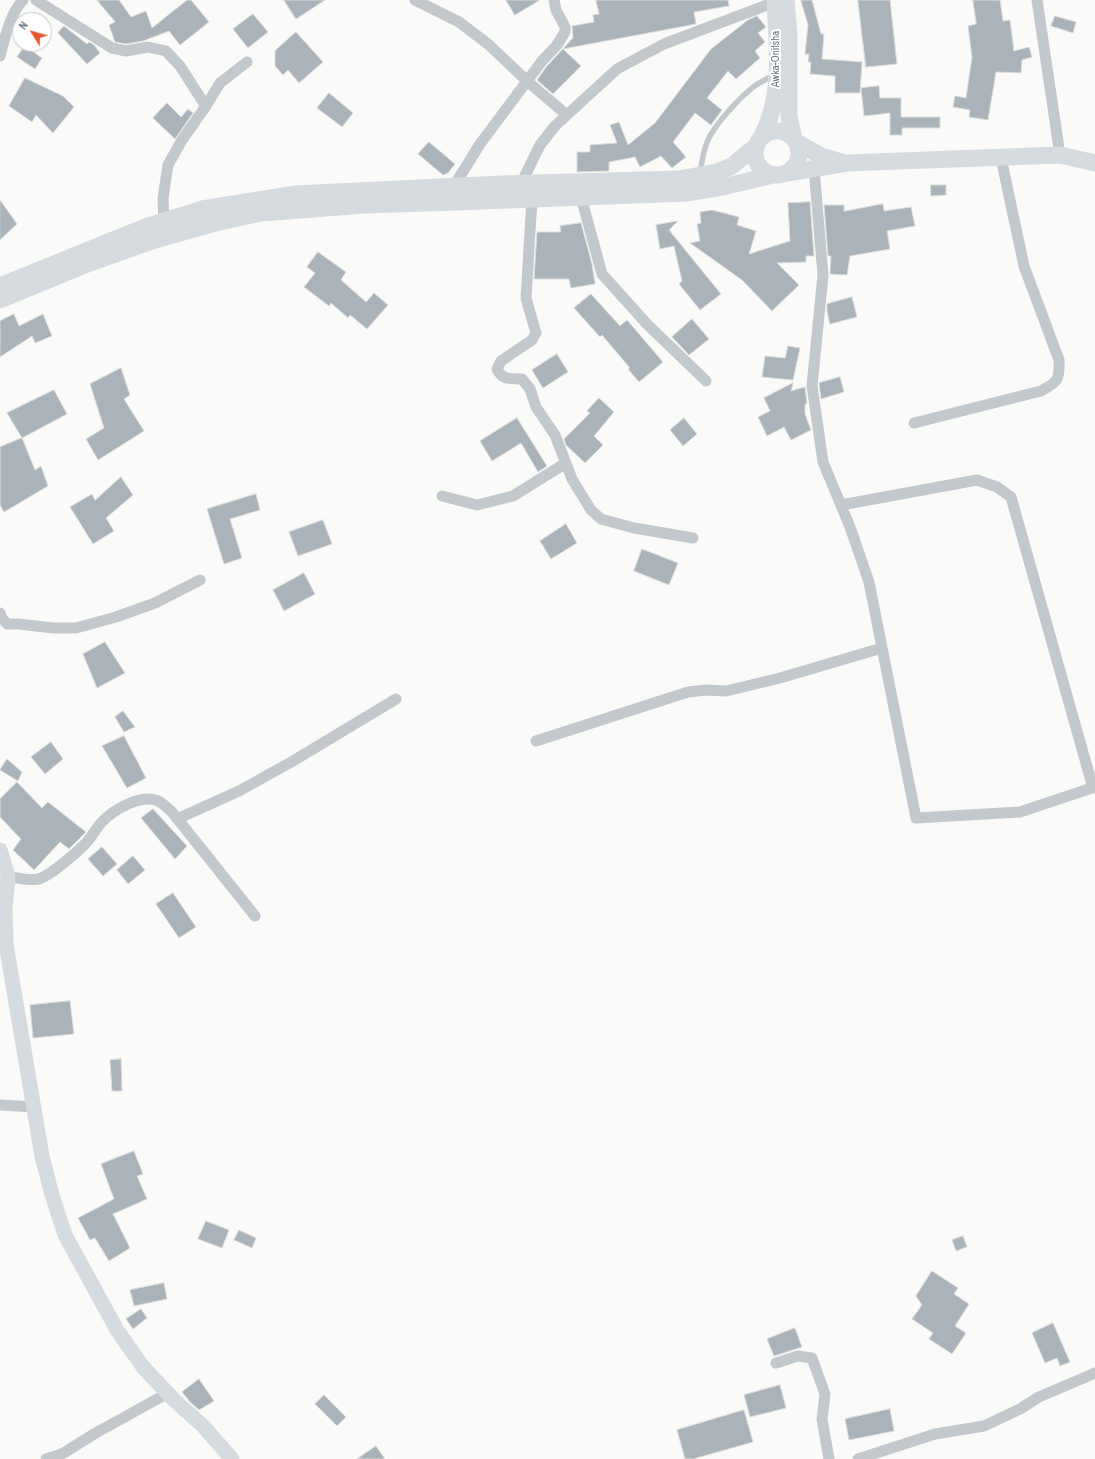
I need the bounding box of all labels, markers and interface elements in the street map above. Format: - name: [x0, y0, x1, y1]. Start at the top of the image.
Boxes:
- north arrow: [12, 12, 52, 52]
- text: N: [16, 19, 31, 32]
- street label: Awka-Onitsha: [769, 31, 783, 87]

